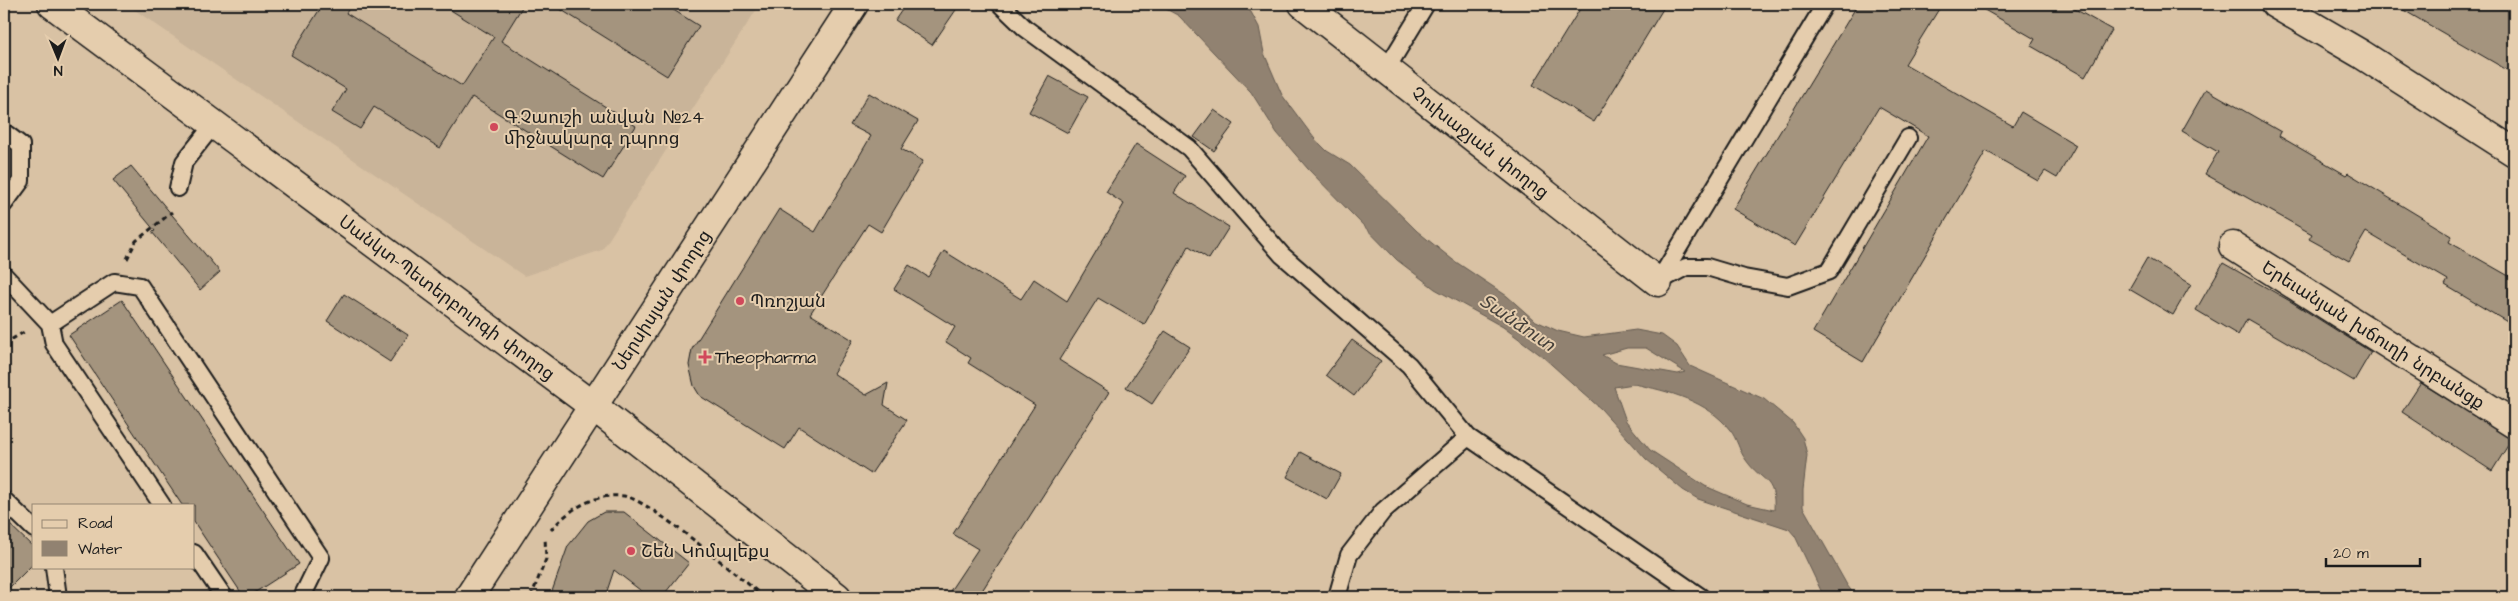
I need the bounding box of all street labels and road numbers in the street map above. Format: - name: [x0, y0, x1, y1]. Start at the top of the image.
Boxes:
- street label: Չուխաջյան փողոց: [1406, 81, 1554, 205]
- street label: Սանկտ-Պետերբուրգի փողոց: [333, 209, 560, 386]
- street label: Ներսիսյան փողոց: [607, 225, 717, 376]
- street label: Երեւանյան խճուղի նրբանցք: [2256, 255, 2490, 415]

